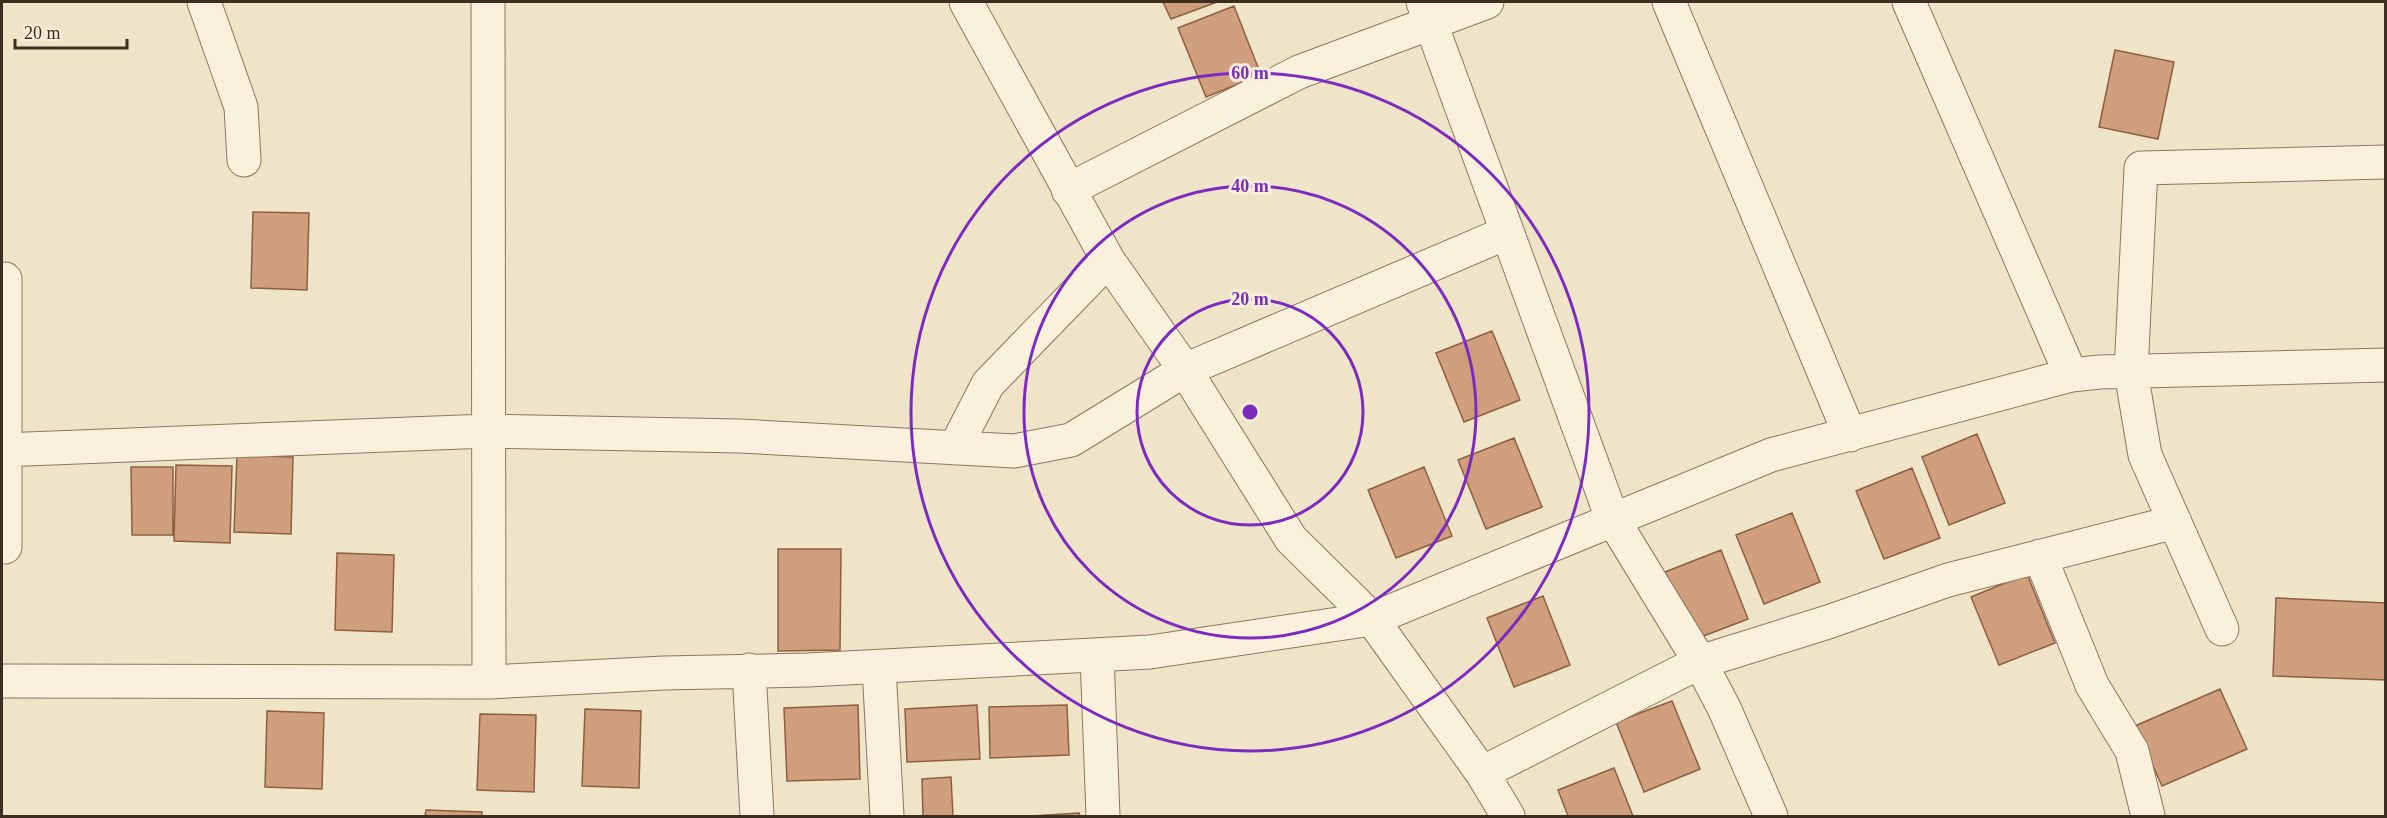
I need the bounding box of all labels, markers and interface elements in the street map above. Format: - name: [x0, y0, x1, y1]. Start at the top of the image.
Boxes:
- scale bar: [15, 12, 128, 50]
- text: 20 m: [24, 23, 61, 43]
- text: 60 m: [1231, 63, 1269, 83]
- text: 40 m: [1231, 176, 1269, 196]
- text: 20 m: [1231, 289, 1269, 309]
- centre of rings: [1240, 402, 1260, 422]

